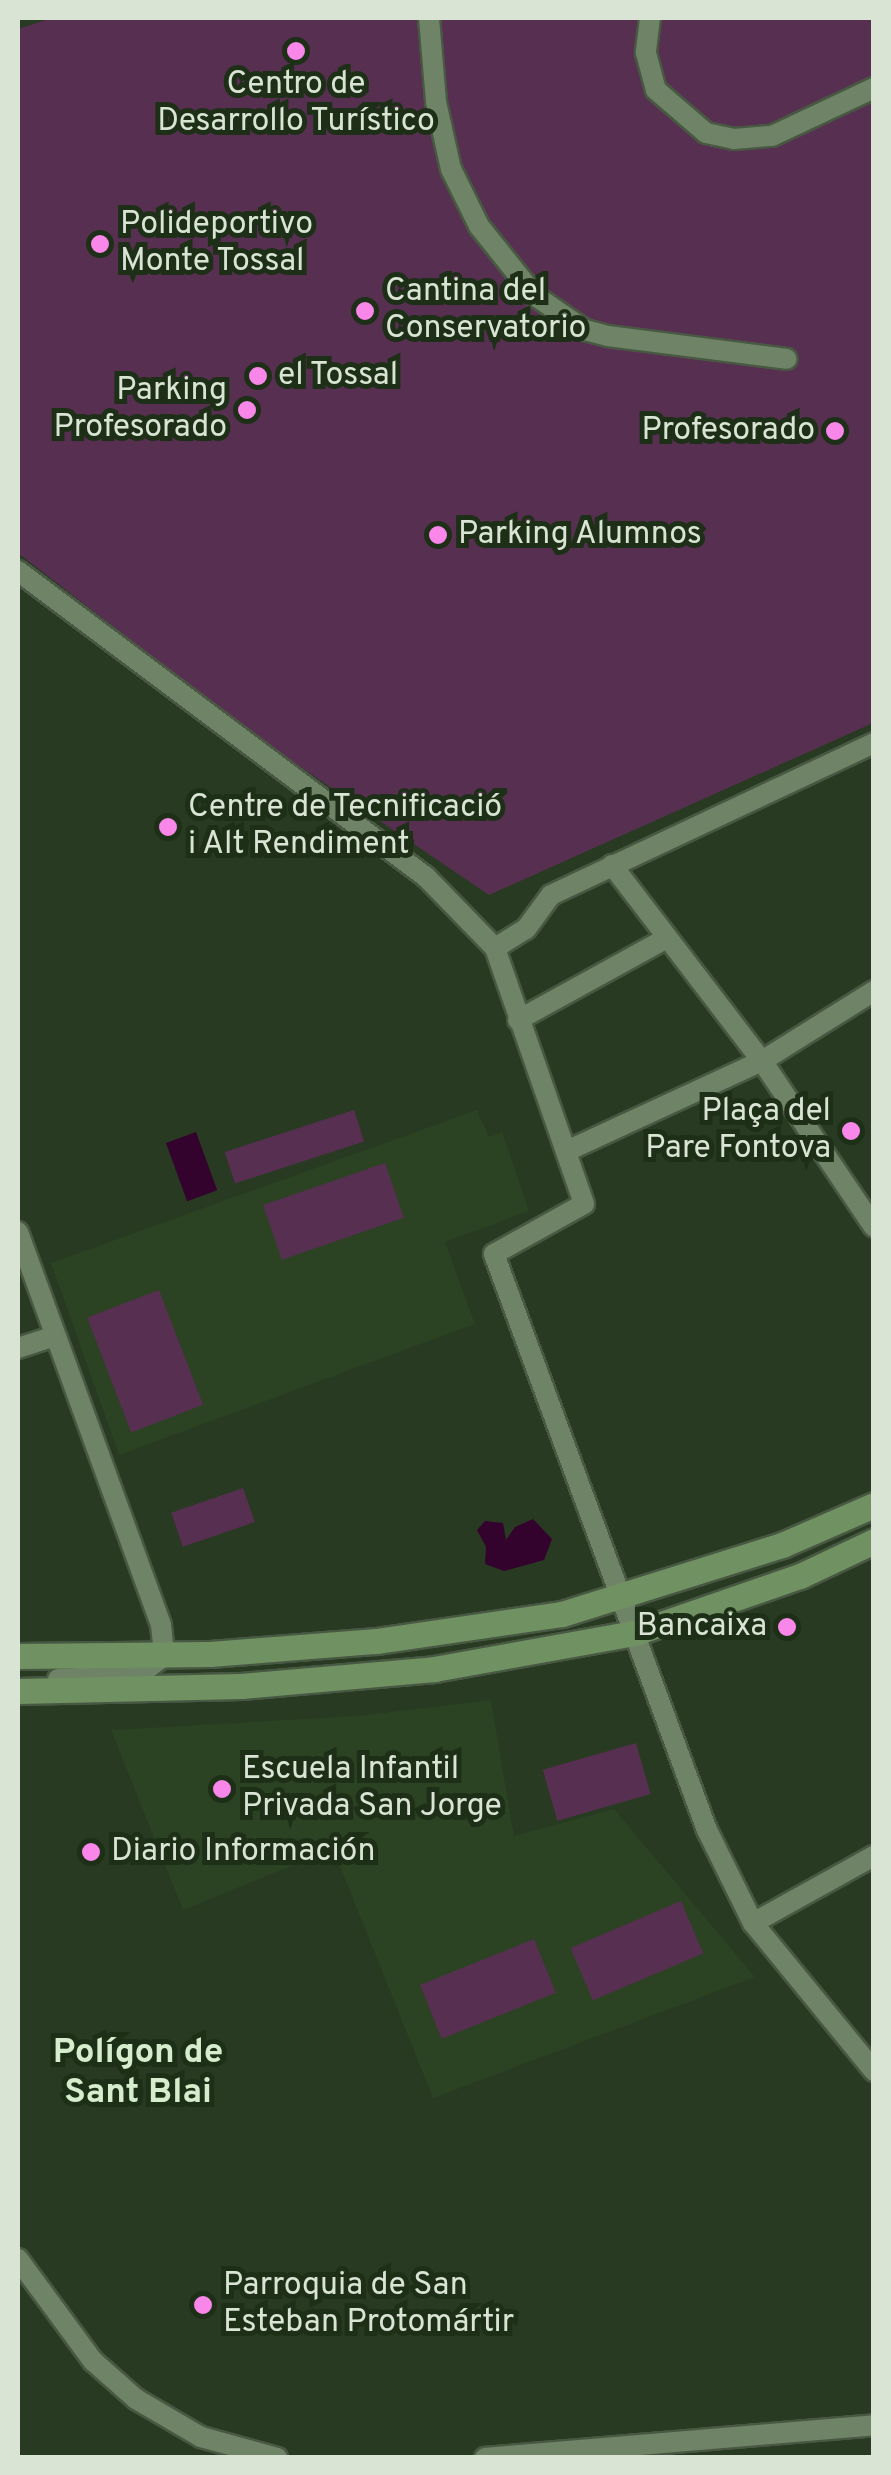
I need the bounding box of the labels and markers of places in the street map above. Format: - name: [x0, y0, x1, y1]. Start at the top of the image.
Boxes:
- marker: Centro de Desarrollo Turístico: [285, 40, 307, 62]
- place label: Centro de Desarrollo Turístico: [157, 67, 435, 142]
- place label: Polideportivo Monte Tossal: [120, 207, 313, 282]
- marker: Polideportivo Monte Tossal: [89, 233, 111, 255]
- place label: Cantina del Conservatorio: [385, 274, 586, 349]
- marker: Cantina del Conservatorio: [354, 300, 376, 322]
- place label: el Tossal: [278, 357, 399, 395]
- marker: el Tossal: [247, 365, 269, 387]
- place label: Parking Profesorado: [54, 373, 227, 448]
- marker: Parking Profesorado: [236, 399, 258, 421]
- place label: Profesorado: [642, 412, 815, 450]
- marker: Profesorado: [824, 420, 846, 442]
- place label: Parking Alumnos: [458, 516, 703, 554]
- marker: Parking Alumnos: [427, 524, 449, 546]
- place label: Centre de Tecnificació i Alt Rendiment: [188, 790, 503, 865]
- marker: Centre de Tecnificació i Alt Rendiment: [157, 816, 179, 838]
- place label: Plaça del Pare Fontova: [645, 1094, 831, 1169]
- marker: Plaça del Pare Fontova: [840, 1120, 862, 1142]
- place label: Bancaixa: [637, 1608, 767, 1646]
- marker: Bancaixa: [776, 1616, 798, 1638]
- place label: Escuela Infantil Privada San Jorge: [242, 1752, 502, 1827]
- marker: Escuela Infantil Privada San Jorge: [211, 1778, 233, 1800]
- place label: Diario Información: [111, 1833, 375, 1871]
- marker: Diario Información: [80, 1841, 102, 1863]
- place label: Parroquia de San Esteban Protomártir: [223, 2268, 514, 2343]
- marker: Parroquia de San Esteban Protomártir: [192, 2294, 214, 2316]

